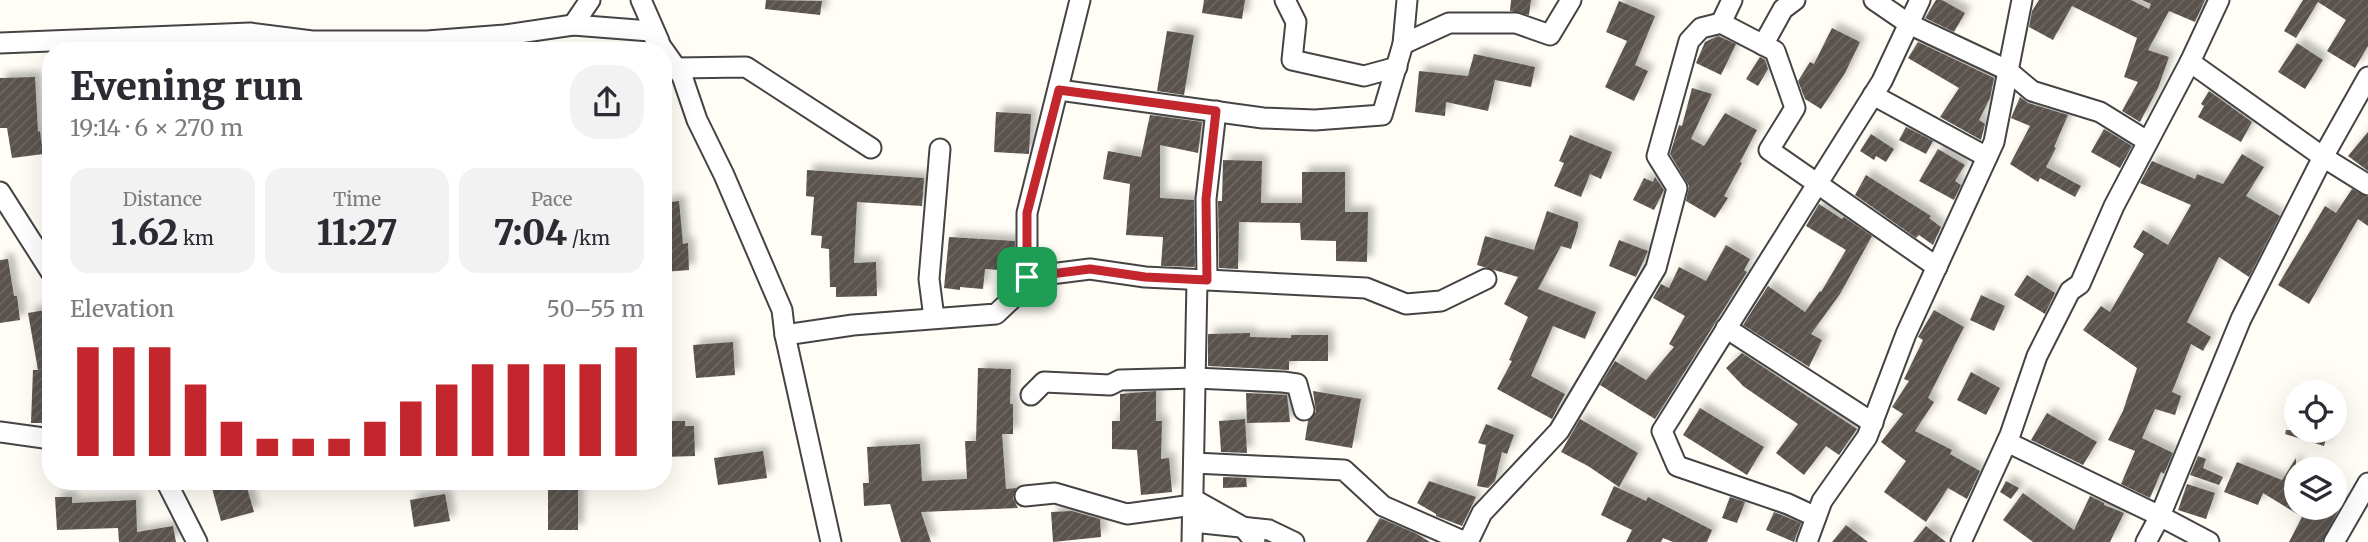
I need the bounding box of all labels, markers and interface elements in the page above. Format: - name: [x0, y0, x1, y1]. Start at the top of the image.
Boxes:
- text: Evening run: [70, 63, 303, 110]
- button: share: [570, 65, 644, 139]
- text: 19:14 · 6 × 270 m: [70, 113, 243, 142]
- text: Distance: [123, 187, 202, 211]
- text: Time: [333, 187, 381, 211]
- text: Pace: [531, 187, 572, 211]
- text: 1.62: [111, 211, 178, 255]
- text: 11:27: [316, 211, 398, 255]
- text: 7:04: [493, 211, 567, 255]
- text: km: [178, 226, 214, 250]
- text: /km: [567, 226, 610, 250]
- pin: [997, 247, 1057, 307]
- icon: arrive: [1008, 258, 1046, 296]
- text: Elevation: [70, 294, 174, 323]
- text: 50–55 m: [547, 294, 644, 323]
- map controls: [2284, 380, 2347, 520]
- button: locate: [2284, 380, 2347, 443]
- button: layers: [2284, 457, 2347, 520]

